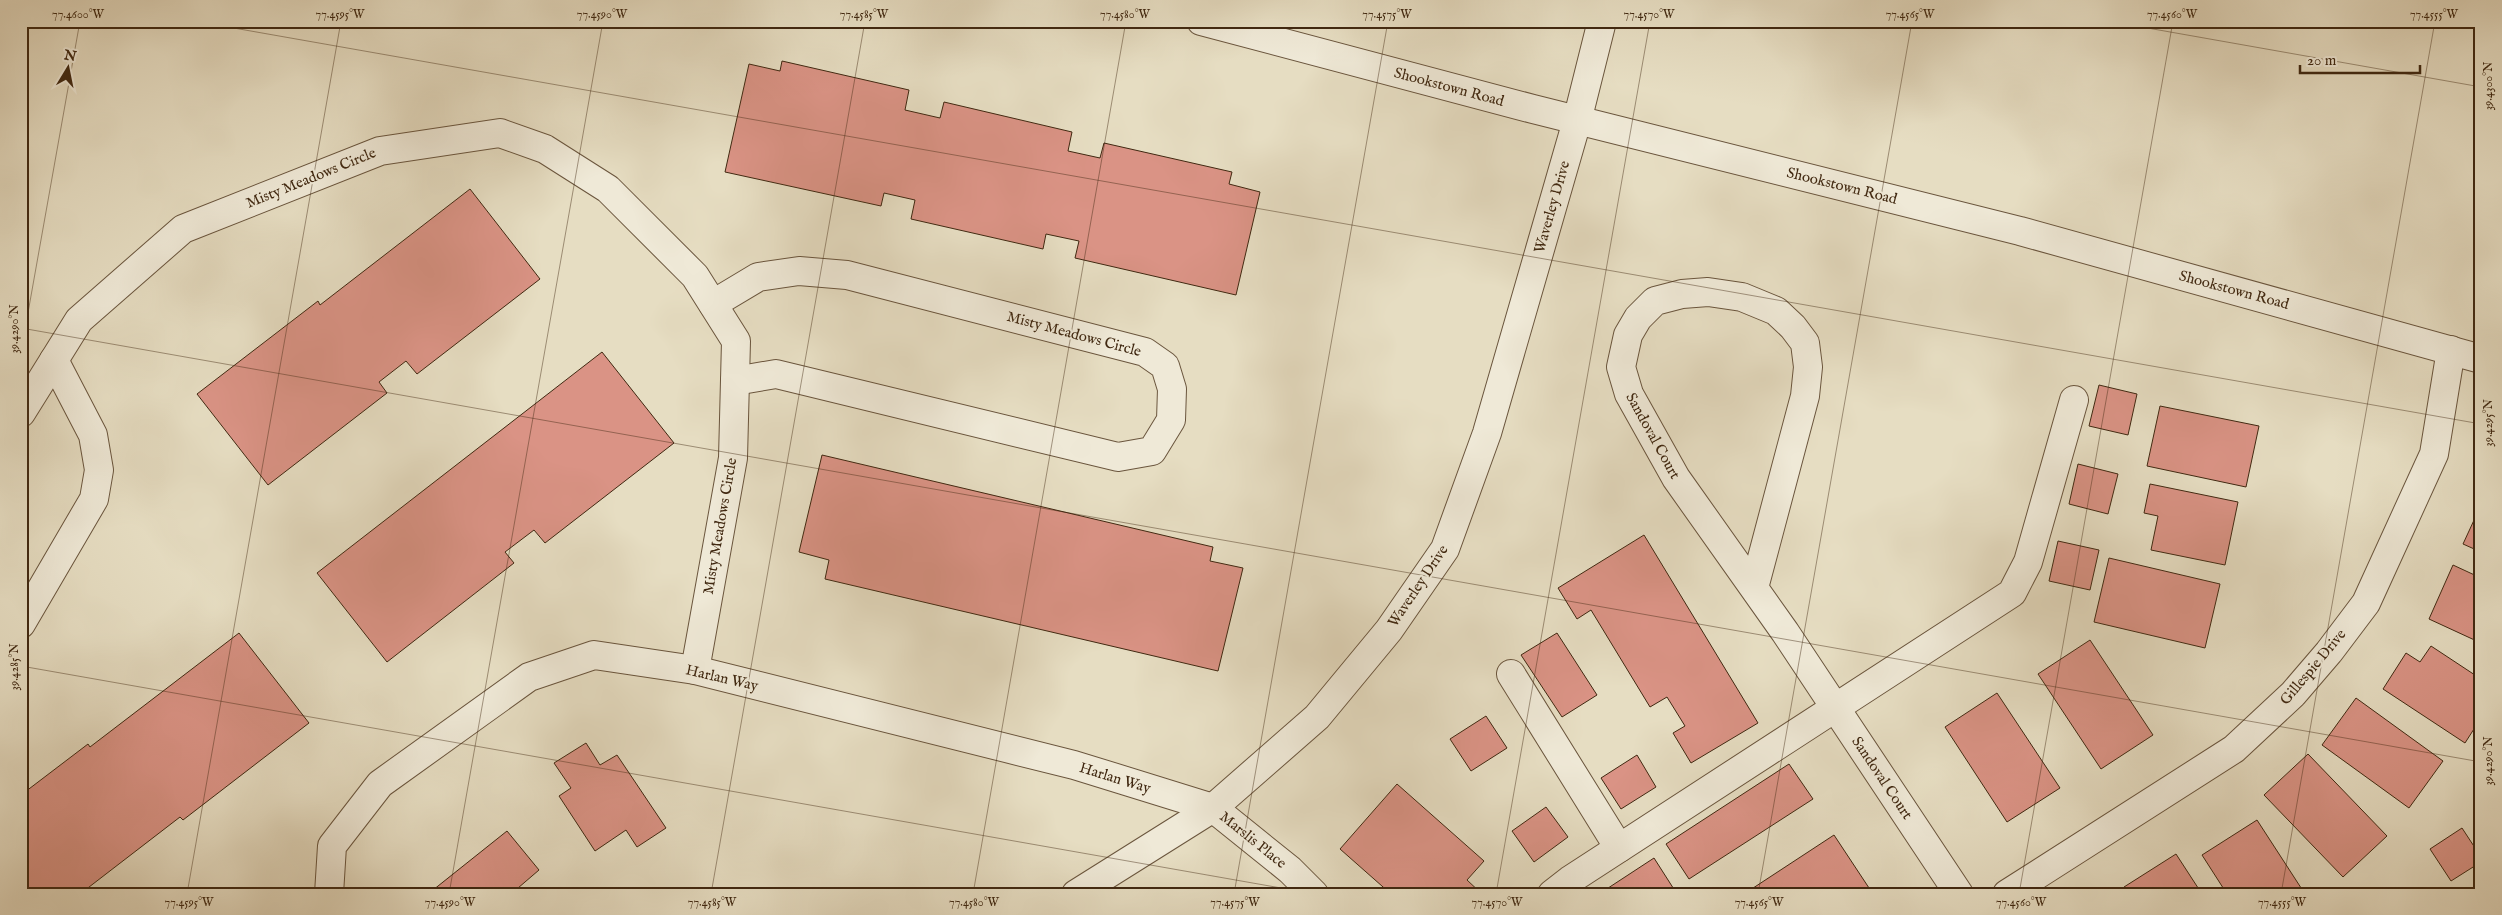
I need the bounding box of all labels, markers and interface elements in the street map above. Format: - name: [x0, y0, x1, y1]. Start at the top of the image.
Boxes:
- text: 77.4600°W: [52, 7, 104, 22]
- text: 77.4595°W: [316, 7, 365, 22]
- text: 77.4590°W: [577, 7, 628, 22]
- text: 77.4585°W: [840, 7, 889, 22]
- text: 77.4580°W: [1100, 7, 1151, 22]
- text: 77.4575°W: [1362, 7, 1412, 22]
- text: 77.4570°W: [1624, 7, 1675, 22]
- text: 77.4565°W: [1886, 7, 1935, 22]
- text: 77.4560°W: [2147, 7, 2198, 22]
- text: 77.4555°W: [2410, 7, 2459, 22]
- north arrow: [42, 42, 92, 92]
- scale bar: [2300, 42, 2420, 74]
- text: N: [62, 46, 78, 66]
- text: 20 m: [2307, 51, 2337, 70]
- text: 39.4300°N: [2481, 61, 2496, 110]
- street label: Shookstown Road: [1392, 63, 1507, 111]
- street label: Misty Meadows Circle: [243, 143, 379, 213]
- street label: Waverley Drive: [1530, 159, 1574, 255]
- street label: Shookstown Road: [1785, 163, 1900, 209]
- street label: Shookstown Road: [2177, 266, 2292, 314]
- text: 39.4290°N: [7, 304, 22, 354]
- street label: Misty Meadows Circle: [1005, 307, 1143, 361]
- street label: Sandoval Court: [1621, 390, 1685, 482]
- text: 39.4295°N: [2481, 399, 2496, 447]
- street label: Misty Meadows Circle: [699, 456, 741, 596]
- street label: Waverley Drive: [1384, 541, 1453, 631]
- street label: Gillespie Drive: [2276, 625, 2350, 709]
- text: 39.4285°N: [7, 643, 22, 691]
- street label: Harlan Way: [684, 660, 761, 696]
- street label: Sandoval Court: [1847, 733, 1917, 823]
- text: 39.4290°N: [2481, 736, 2496, 786]
- street label: Harlan Way: [1077, 758, 1154, 798]
- street label: Marslis Place: [1216, 807, 1290, 873]
- text: 77.4595°W: [165, 895, 214, 910]
- text: 77.4590°W: [425, 895, 476, 910]
- text: 77.4585°W: [688, 895, 737, 910]
- text: 77.4580°W: [949, 895, 1000, 910]
- text: 77.4575°W: [1210, 895, 1260, 910]
- text: 77.4570°W: [1472, 895, 1523, 910]
- text: 77.4565°W: [1735, 895, 1784, 910]
- text: 77.4560°W: [1996, 895, 2047, 910]
- text: 77.4555°W: [2258, 895, 2307, 910]

